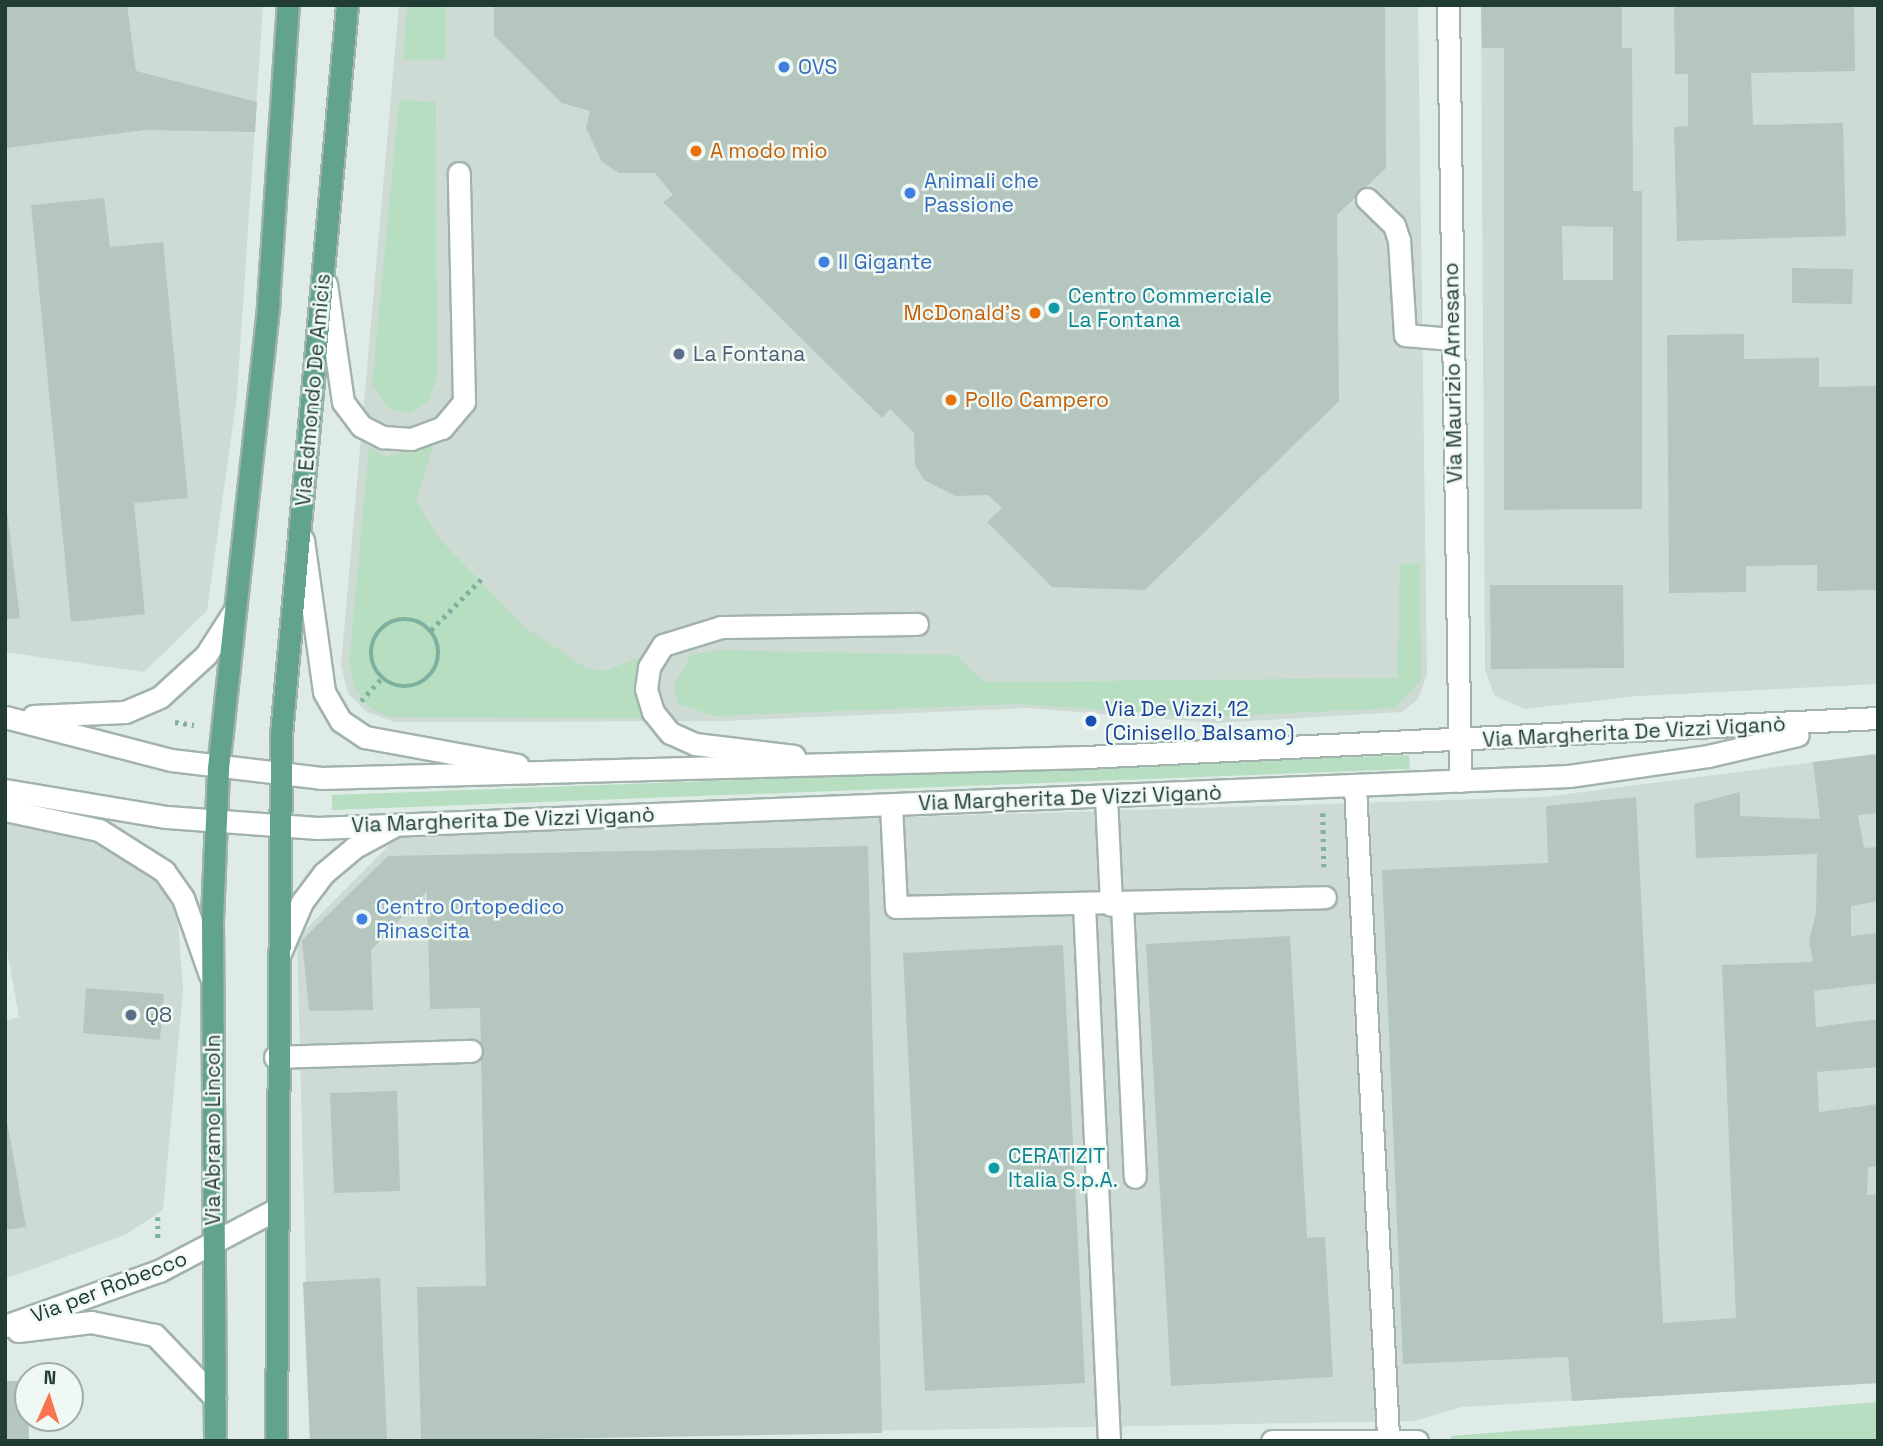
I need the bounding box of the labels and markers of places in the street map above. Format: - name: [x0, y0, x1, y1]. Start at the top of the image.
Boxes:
- place label: OVS: [798, 54, 837, 80]
- marker: OVS: [776, 59, 792, 75]
- place label: A modo mio: [710, 138, 828, 164]
- marker: A modo mio: [688, 143, 704, 159]
- place label: Animali che Passione: [924, 168, 1039, 218]
- marker: Animali che Passione: [902, 185, 918, 201]
- place label: Il Gigante: [838, 249, 933, 275]
- marker: Il Gigante: [816, 254, 832, 270]
- place label: Centro Commerciale La Fontana: [1068, 283, 1272, 333]
- place label: McDonald's: [903, 300, 1021, 326]
- marker: Centro Commerciale La Fontana: [1046, 300, 1062, 316]
- marker: McDonald's: [1027, 305, 1043, 321]
- place label: La Fontana: [693, 341, 805, 367]
- marker: La Fontana: [671, 346, 687, 362]
- place label: Pollo Campero: [965, 387, 1109, 413]
- marker: Pollo Campero: [943, 392, 959, 408]
- place label: Via De Vizzi, 12 (Cinisello Balsamo): [1105, 696, 1294, 746]
- marker: Via De Vizzi, 12 (Cinisello Balsamo): [1083, 713, 1099, 729]
- place label: Centro Ortopedico Rinascita: [376, 894, 564, 944]
- marker: Centro Ortopedico Rinascita: [354, 911, 370, 927]
- place label: Q8: [145, 1002, 172, 1028]
- marker: Q8: [123, 1007, 139, 1023]
- place label: CERATIZIT Italia S.p.A.: [1008, 1143, 1118, 1193]
- marker: CERATIZIT Italia S.p.A.: [986, 1160, 1002, 1176]

